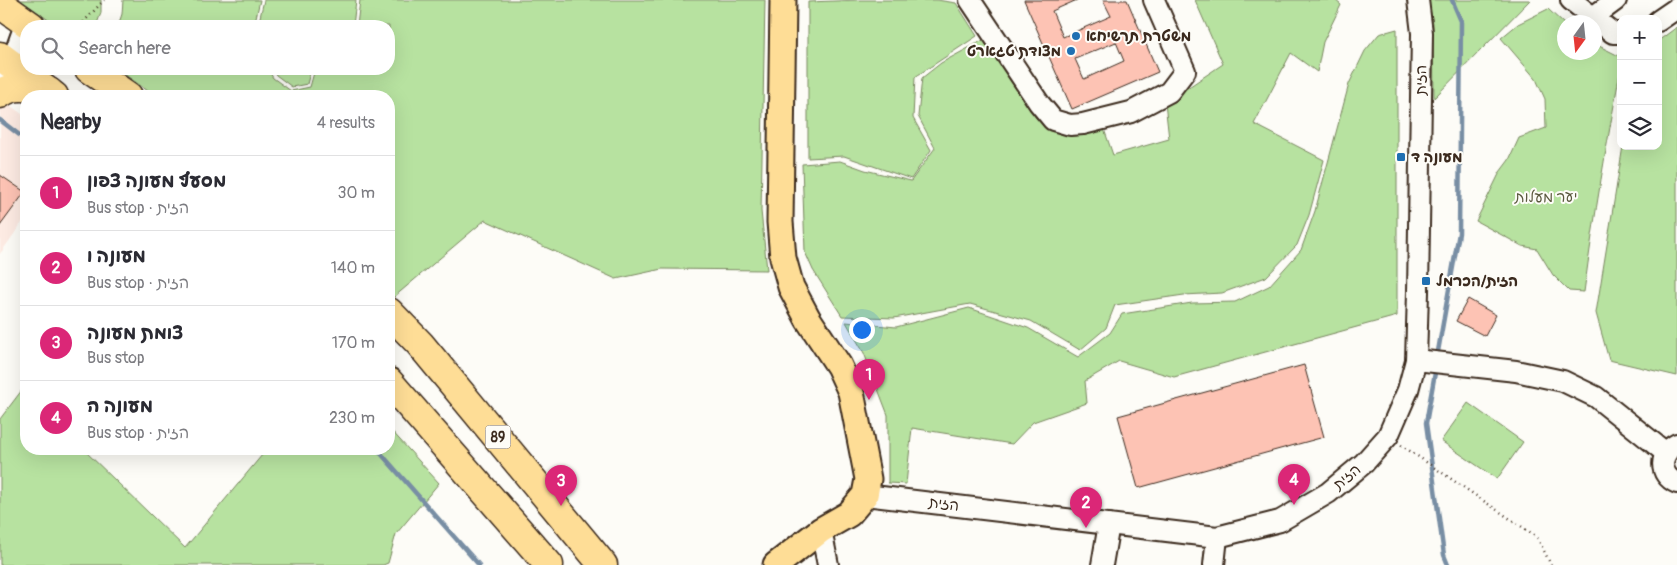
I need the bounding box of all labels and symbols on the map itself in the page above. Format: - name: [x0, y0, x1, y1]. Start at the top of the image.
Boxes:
- north arrow: [1557, 15, 1602, 60]
- place label: משטרת תרשיחא: [1086, 27, 1191, 46]
- marker: משטרת תרשיחא: [1070, 30, 1082, 42]
- place label: מצודת טגארט: [967, 42, 1061, 61]
- marker: מצודת טגארט: [1065, 45, 1077, 57]
- street label: הזית: [1412, 65, 1431, 96]
- place label: מעונה ד: [1411, 148, 1462, 167]
- marker: מעונה ד: [1395, 151, 1407, 163]
- park label: יער מעלות: [1514, 188, 1577, 207]
- place label: הזית/הכרמל: [1436, 272, 1518, 291]
- marker: הזית/הכרמל: [1420, 275, 1432, 287]
- your location: [849, 317, 875, 343]
- pin: 1: [853, 359, 885, 400]
- road number: 89: [486, 426, 510, 448]
- street label: הזית: [1329, 460, 1365, 495]
- pin: 4: [1278, 464, 1310, 505]
- pin: 3: [545, 465, 577, 506]
- pin: 2: [1070, 487, 1102, 528]
- street label: הזית: [927, 493, 960, 516]

